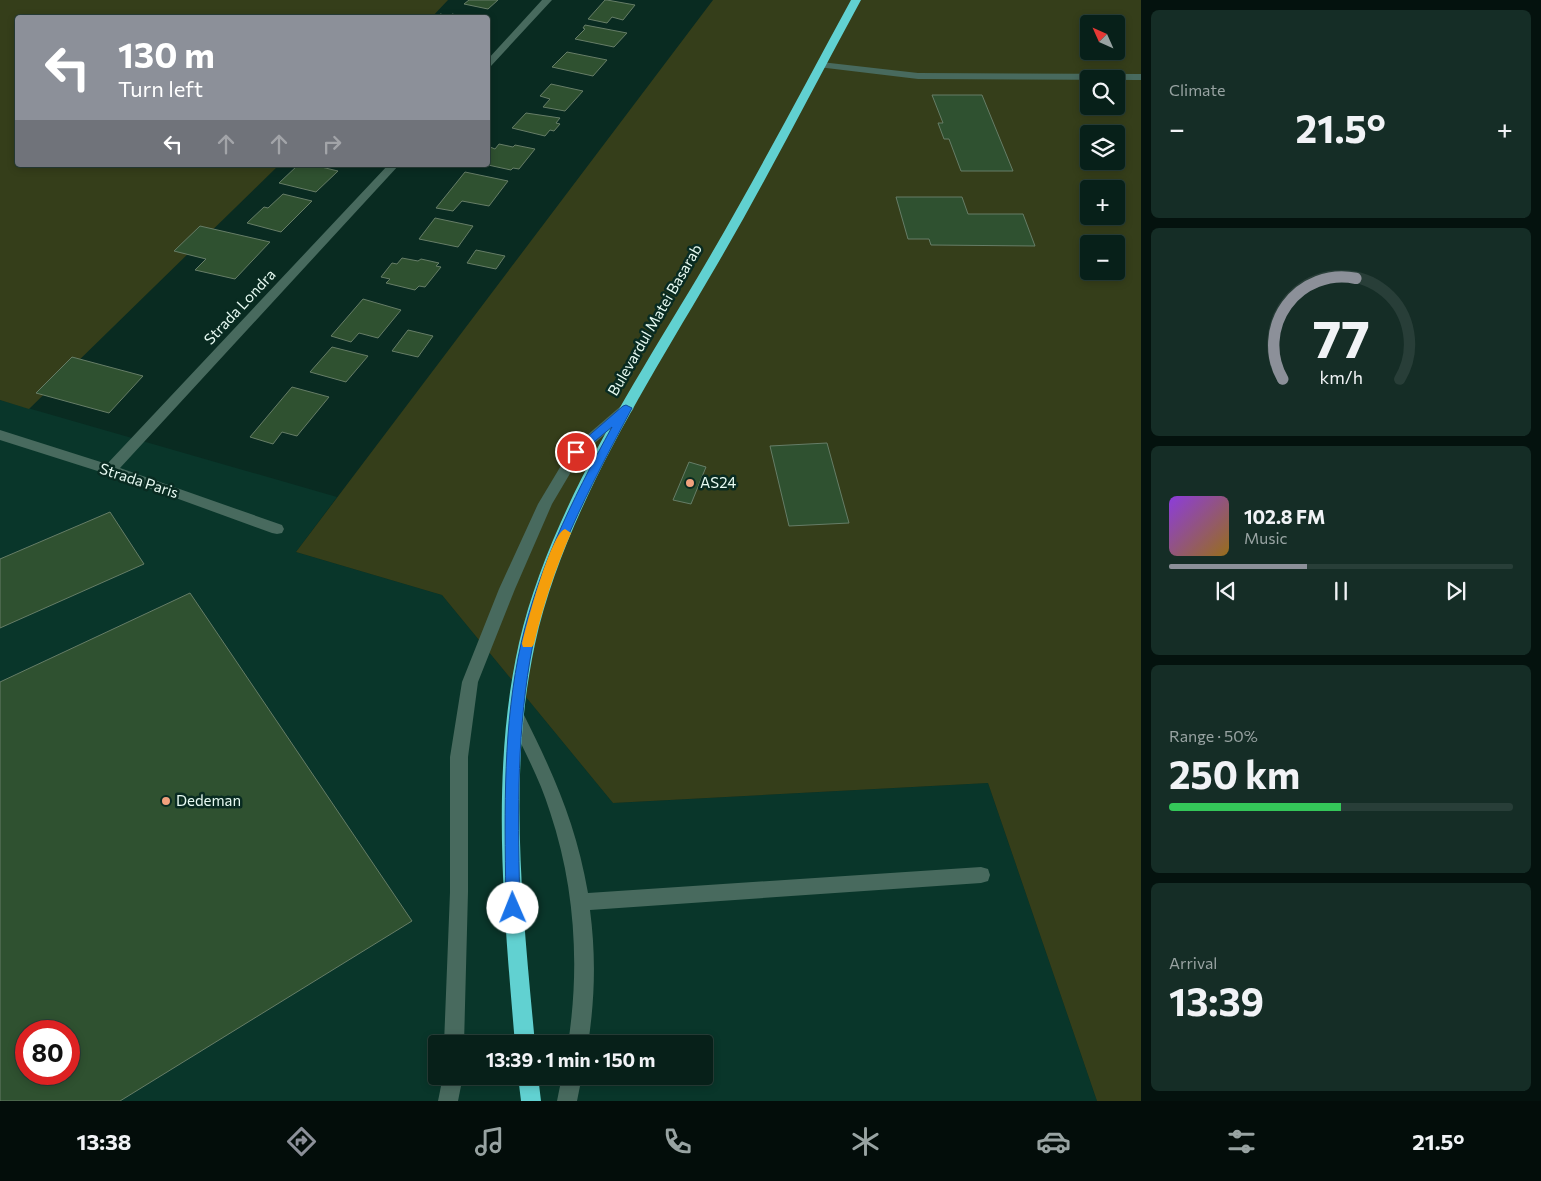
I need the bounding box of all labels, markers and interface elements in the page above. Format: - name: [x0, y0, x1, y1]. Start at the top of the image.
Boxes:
- north arrow: [1080, 15, 1125, 60]
- map controls: [1080, 15, 1125, 280]
- text: 130 m: [118, 32, 215, 75]
- icon: left: [35, 35, 100, 100]
- button: search: [1080, 70, 1125, 115]
- text: Turn left: [118, 75, 203, 102]
- text: Climate: [1169, 80, 1225, 99]
- text: 21.5°: [1296, 104, 1386, 151]
- text: −: [1169, 111, 1185, 145]
- text: +: [1497, 111, 1513, 145]
- button: layers: [1080, 125, 1125, 170]
- icon: left: [159, 130, 187, 158]
- icon: ahead: [212, 130, 240, 158]
- icon: ahead: [265, 130, 293, 158]
- icon: right: [318, 130, 346, 158]
- button: +: [1080, 180, 1125, 225]
- button: −: [1080, 235, 1125, 280]
- street label: Bulevardul Matei Basarab: [603, 240, 705, 398]
- street label: Strada Londra: [200, 265, 279, 348]
- text: 77: [1312, 305, 1370, 369]
- text: km/h: [1319, 366, 1363, 388]
- pin: [555, 431, 597, 473]
- icon: arrive: [562, 438, 590, 466]
- street label: Strada Paris: [98, 459, 181, 501]
- place label: AS24: [700, 473, 736, 491]
- marker: AS24: [684, 477, 696, 489]
- text: 102.8 FM: [1244, 505, 1325, 528]
- text: Music: [1244, 528, 1288, 547]
- icon: previous: [1212, 577, 1240, 605]
- icon: pause: [1327, 577, 1355, 605]
- icon: next: [1442, 577, 1470, 605]
- text: Range · 50%: [1169, 726, 1258, 745]
- text: 250 km: [1169, 750, 1300, 797]
- place label: Dedeman: [176, 791, 241, 809]
- marker: Dedeman: [160, 795, 172, 807]
- position arrow: [486, 881, 538, 933]
- text: Arrival: [1169, 953, 1217, 972]
- text: 13:39: [1169, 977, 1264, 1024]
- speed limit sign: 80: [15, 1020, 80, 1085]
- text: 13:39 · 1 min · 150 m: [486, 1048, 655, 1071]
- icon: directions: [284, 1124, 319, 1159]
- icon: music: [472, 1124, 507, 1159]
- icon: phone: [660, 1124, 695, 1159]
- icon: climate: [848, 1124, 883, 1159]
- icon: car: [1036, 1124, 1071, 1159]
- icon: filters: [1224, 1124, 1259, 1159]
- text: 13:38: [76, 1128, 131, 1155]
- text: 21.5°: [1412, 1128, 1464, 1155]

